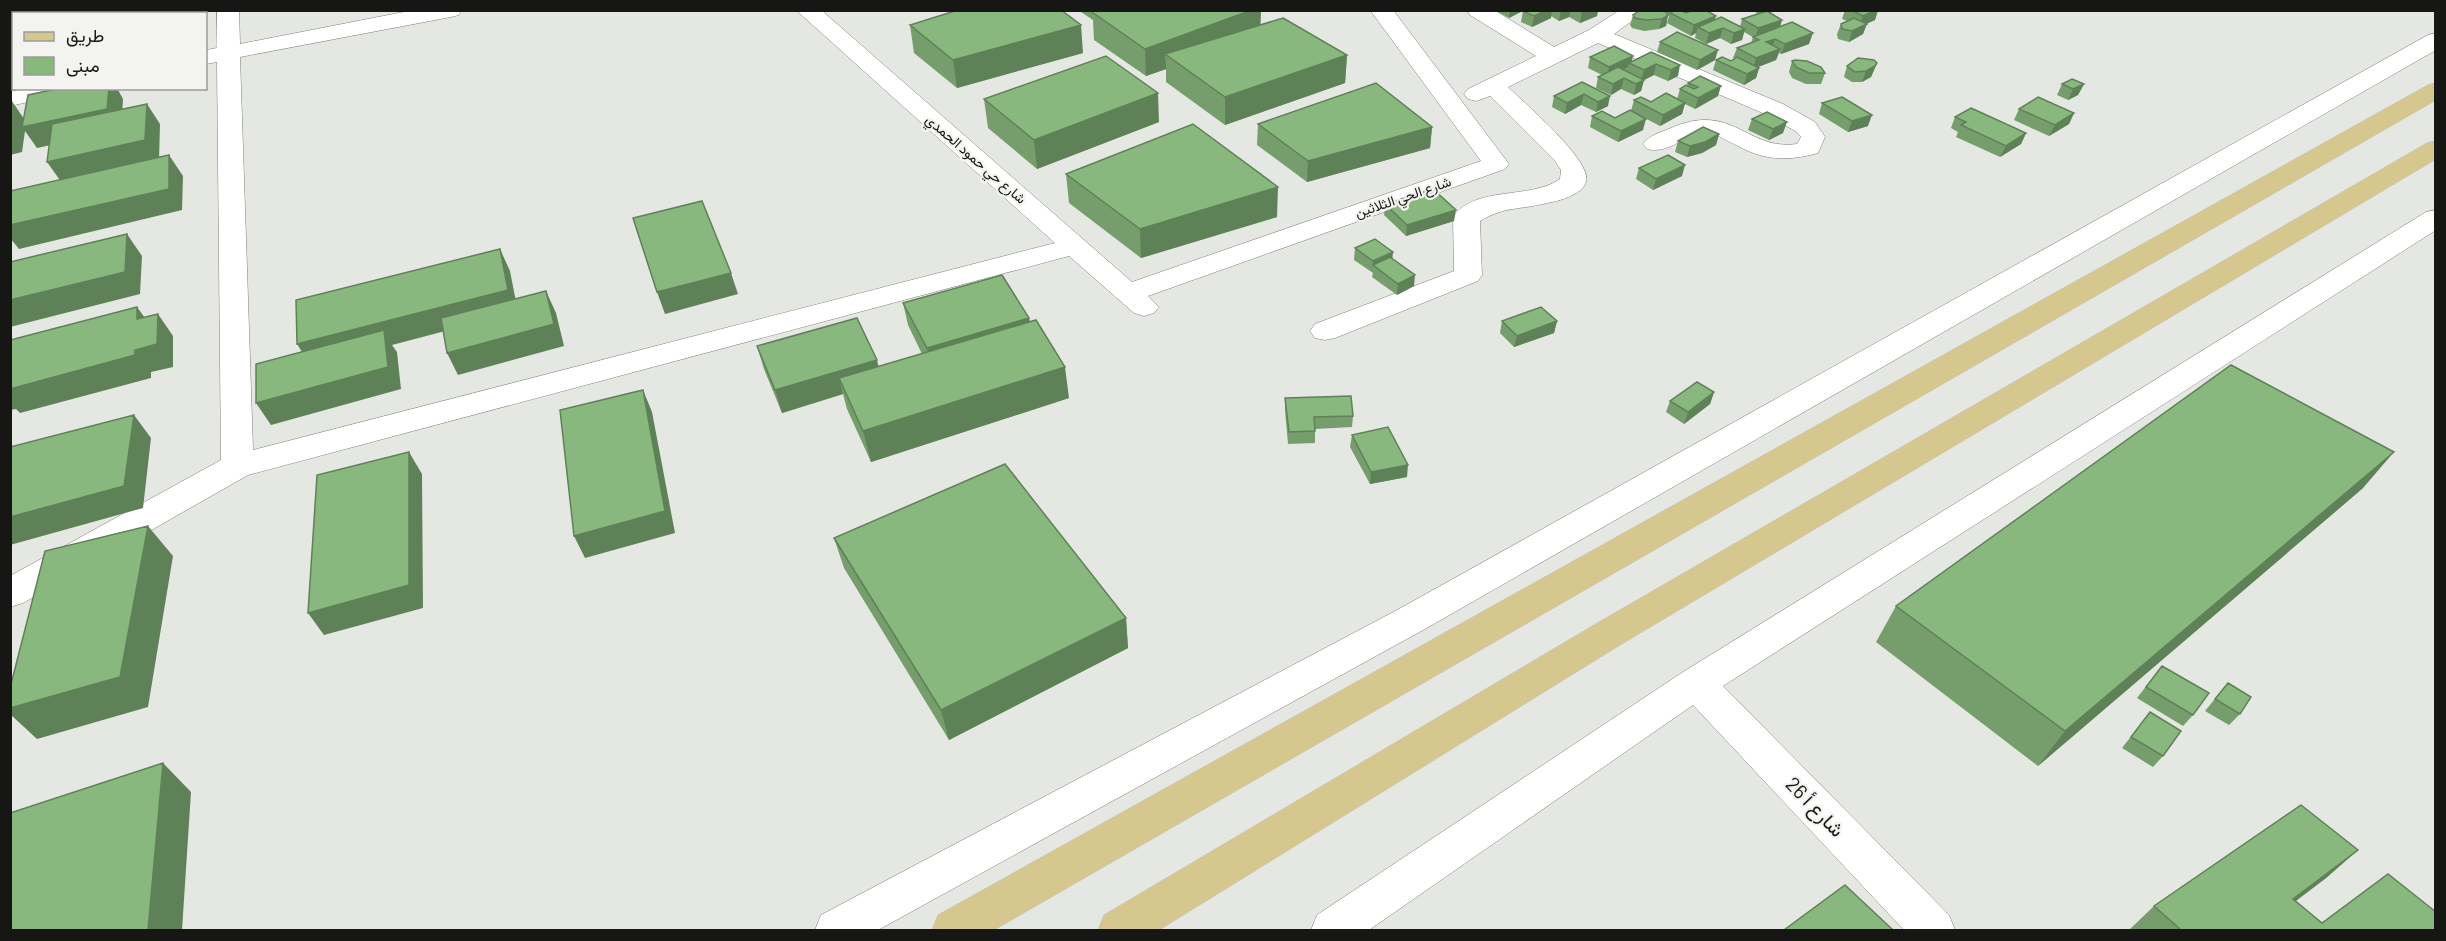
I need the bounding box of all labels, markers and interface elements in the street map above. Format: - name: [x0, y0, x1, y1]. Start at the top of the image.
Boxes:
- legend: [12, 12, 207, 90]
- text: طريق: [66, 24, 104, 47]
- text: مبنى: [66, 54, 100, 77]
- street label: شارع حي حمود الحمدي: [920, 110, 1030, 210]
- street label: شارع الحي الثلاثين: [1352, 172, 1455, 225]
- street label: شارع أ 26: [1779, 771, 1850, 843]

